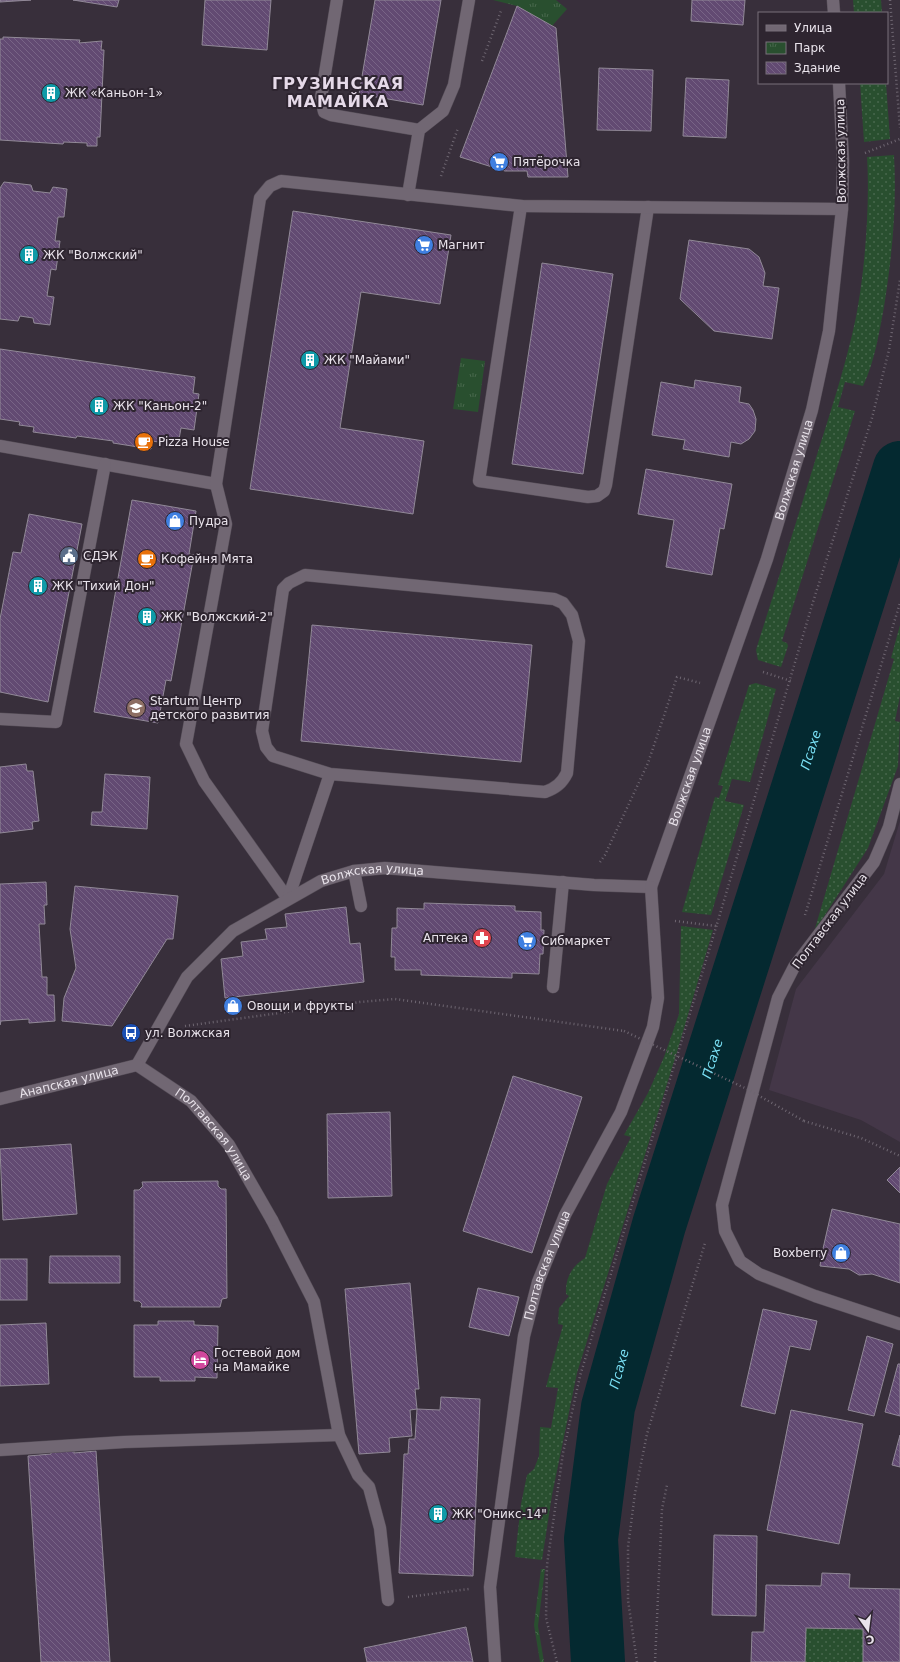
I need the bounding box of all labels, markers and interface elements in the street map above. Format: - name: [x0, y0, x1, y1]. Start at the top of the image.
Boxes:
- legend: [758, 12, 888, 84]
- text: Улица: [794, 21, 832, 35]
- text: Парк: [794, 41, 825, 55]
- text: Здание: [794, 61, 840, 75]
- district label: ГРУЗИНСКАЯ МАМАЙКА: [272, 74, 404, 111]
- building icon: ЖК «Каньон-1»: [40, 82, 62, 104]
- place label: ЖК «Каньон-1»: [65, 86, 163, 100]
- street label: Волжская улица: [833, 99, 849, 203]
- supermarket icon: Пятёрочка: [488, 151, 510, 173]
- place label: Пятёрочка: [513, 155, 580, 169]
- supermarket icon: Магнит: [413, 234, 435, 256]
- place label: Магнит: [438, 238, 485, 252]
- building icon: ЖК "Волжский": [18, 244, 40, 266]
- place label: ЖК "Волжский": [43, 248, 143, 262]
- building icon: ЖК "Майами": [299, 349, 321, 371]
- place label: ЖК "Майами": [324, 353, 410, 367]
- building icon: ЖК "Каньон-2": [88, 395, 110, 417]
- place label: ЖК "Каньон-2": [113, 399, 207, 413]
- street label: Волжская улица: [772, 418, 816, 522]
- cafe icon: Pizza House: [133, 431, 155, 453]
- place label: Pizza House: [158, 435, 230, 449]
- shop icon: Пудра: [164, 510, 186, 532]
- place label: Пудра: [189, 514, 228, 528]
- public building icon: СДЭК: [58, 545, 80, 567]
- cafe icon: Кофейня Мята: [136, 548, 158, 570]
- place label: СДЭК: [83, 549, 118, 563]
- place label: Кофейня Мята: [161, 552, 253, 566]
- building icon: ЖК "Тихий Дон": [27, 575, 49, 597]
- place label: ЖК "Тихий Дон": [52, 579, 155, 593]
- building icon: ЖК "Волжский-2": [136, 606, 158, 628]
- place label: ЖК "Волжский-2": [161, 610, 273, 624]
- place label: Startum Центр детского развития: [150, 694, 270, 722]
- school or university icon: Startum Центр детского развития: [125, 697, 147, 719]
- street label: Волжская улица: [666, 725, 714, 828]
- water label: Псахе: [797, 728, 824, 771]
- street label: Волжская улица: [319, 861, 425, 888]
- street label: Полтавская улица: [790, 871, 870, 971]
- pharmacy icon: Аптека: [471, 927, 493, 949]
- supermarket icon: Сибмаркет: [516, 930, 538, 952]
- place label: Аптека: [423, 931, 468, 945]
- place label: Сибмаркет: [541, 934, 610, 948]
- shop icon: Овощи и фрукты: [222, 995, 244, 1017]
- place label: Овощи и фрукты: [247, 999, 354, 1013]
- bus stop icon: ул. Волжская: [120, 1022, 142, 1044]
- place label: ул. Волжская: [145, 1026, 230, 1040]
- water label: Псахе: [699, 1037, 725, 1080]
- street label: Анапская улица: [18, 1063, 120, 1101]
- street label: Полтавская улица: [172, 1085, 255, 1183]
- street label: Полтавская улица: [521, 1208, 573, 1322]
- shop icon: Boxberry: [830, 1242, 852, 1264]
- place label: Boxberry: [773, 1246, 827, 1260]
- place label: Гостевой дом на Мамайке: [214, 1346, 300, 1374]
- water label: Псахе: [606, 1347, 631, 1390]
- hotel icon: Гостевой дом на Мамайке: [189, 1349, 211, 1371]
- building icon: ЖК "Оникс-14": [427, 1503, 449, 1525]
- place label: ЖК "Оникс-14": [452, 1507, 547, 1521]
- north arrow: [848, 1610, 888, 1650]
- text: С: [865, 1632, 876, 1647]

